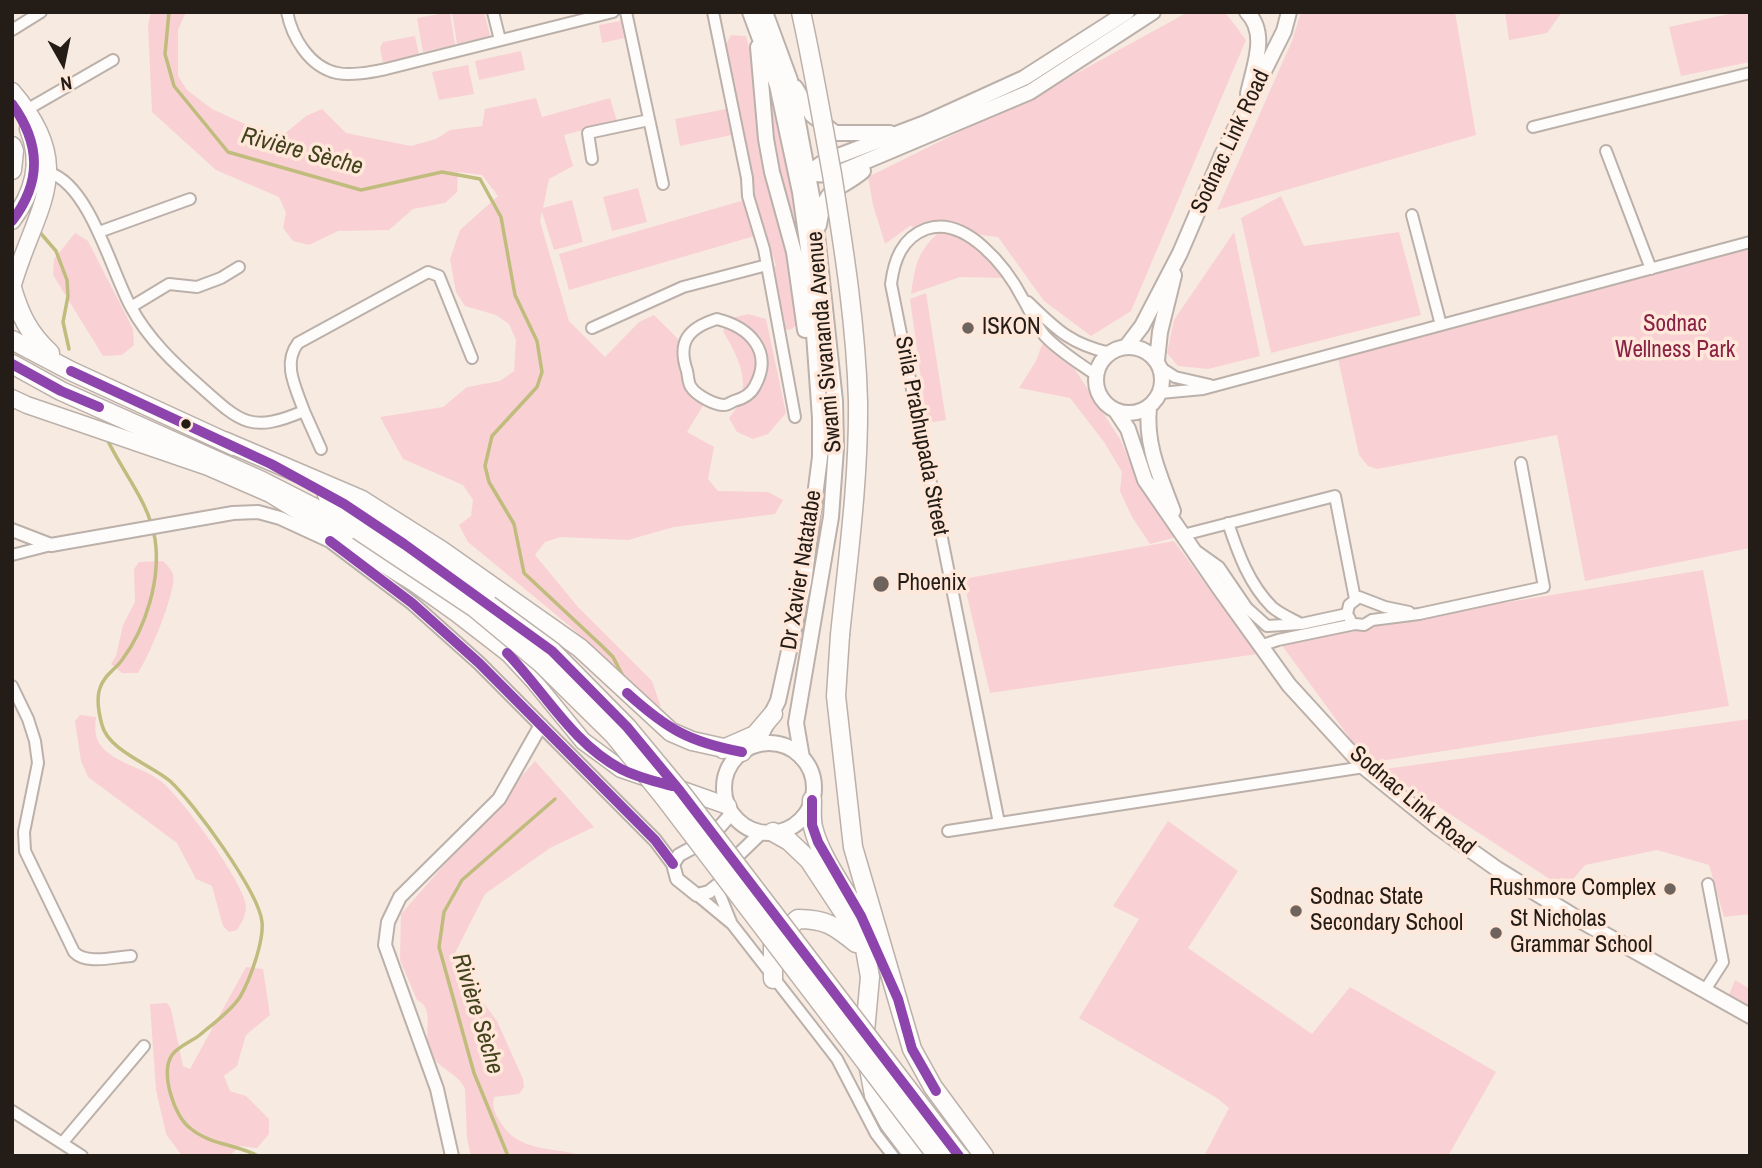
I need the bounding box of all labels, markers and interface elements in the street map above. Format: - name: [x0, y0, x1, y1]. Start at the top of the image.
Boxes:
- north arrow: [28, 28, 98, 98]
- street label: Sodnac Link Road: [1186, 66, 1276, 218]
- text: N: [59, 70, 74, 97]
- water label: Rivière Sèche: [238, 122, 366, 182]
- street label: Swami Sivananda Avenue: [802, 230, 848, 454]
- park label: Sodnac Wellness Park: [1615, 311, 1735, 365]
- place label: ISKON: [982, 314, 1041, 342]
- marker: ISKON: [960, 320, 976, 336]
- street label: Srila Prabhupada Street: [888, 334, 954, 538]
- unlabelled marker: [179, 417, 193, 431]
- street label: Dr Xavier Natatabe: [776, 488, 828, 652]
- place label: Phoenix: [897, 570, 966, 598]
- marker: Phoenix: [871, 574, 891, 594]
- street label: Sodnac Link Road: [1344, 741, 1480, 861]
- place label: Rushmore Complex: [1489, 875, 1656, 903]
- marker: Rushmore Complex: [1662, 881, 1678, 897]
- place label: Sodnac State Secondary School: [1310, 884, 1463, 938]
- marker: Sodnac State Secondary School: [1288, 903, 1304, 919]
- place label: St Nicholas Grammar School: [1510, 906, 1653, 960]
- marker: St Nicholas Grammar School: [1488, 925, 1504, 941]
- water label: Rivière Sèche: [445, 950, 509, 1078]

